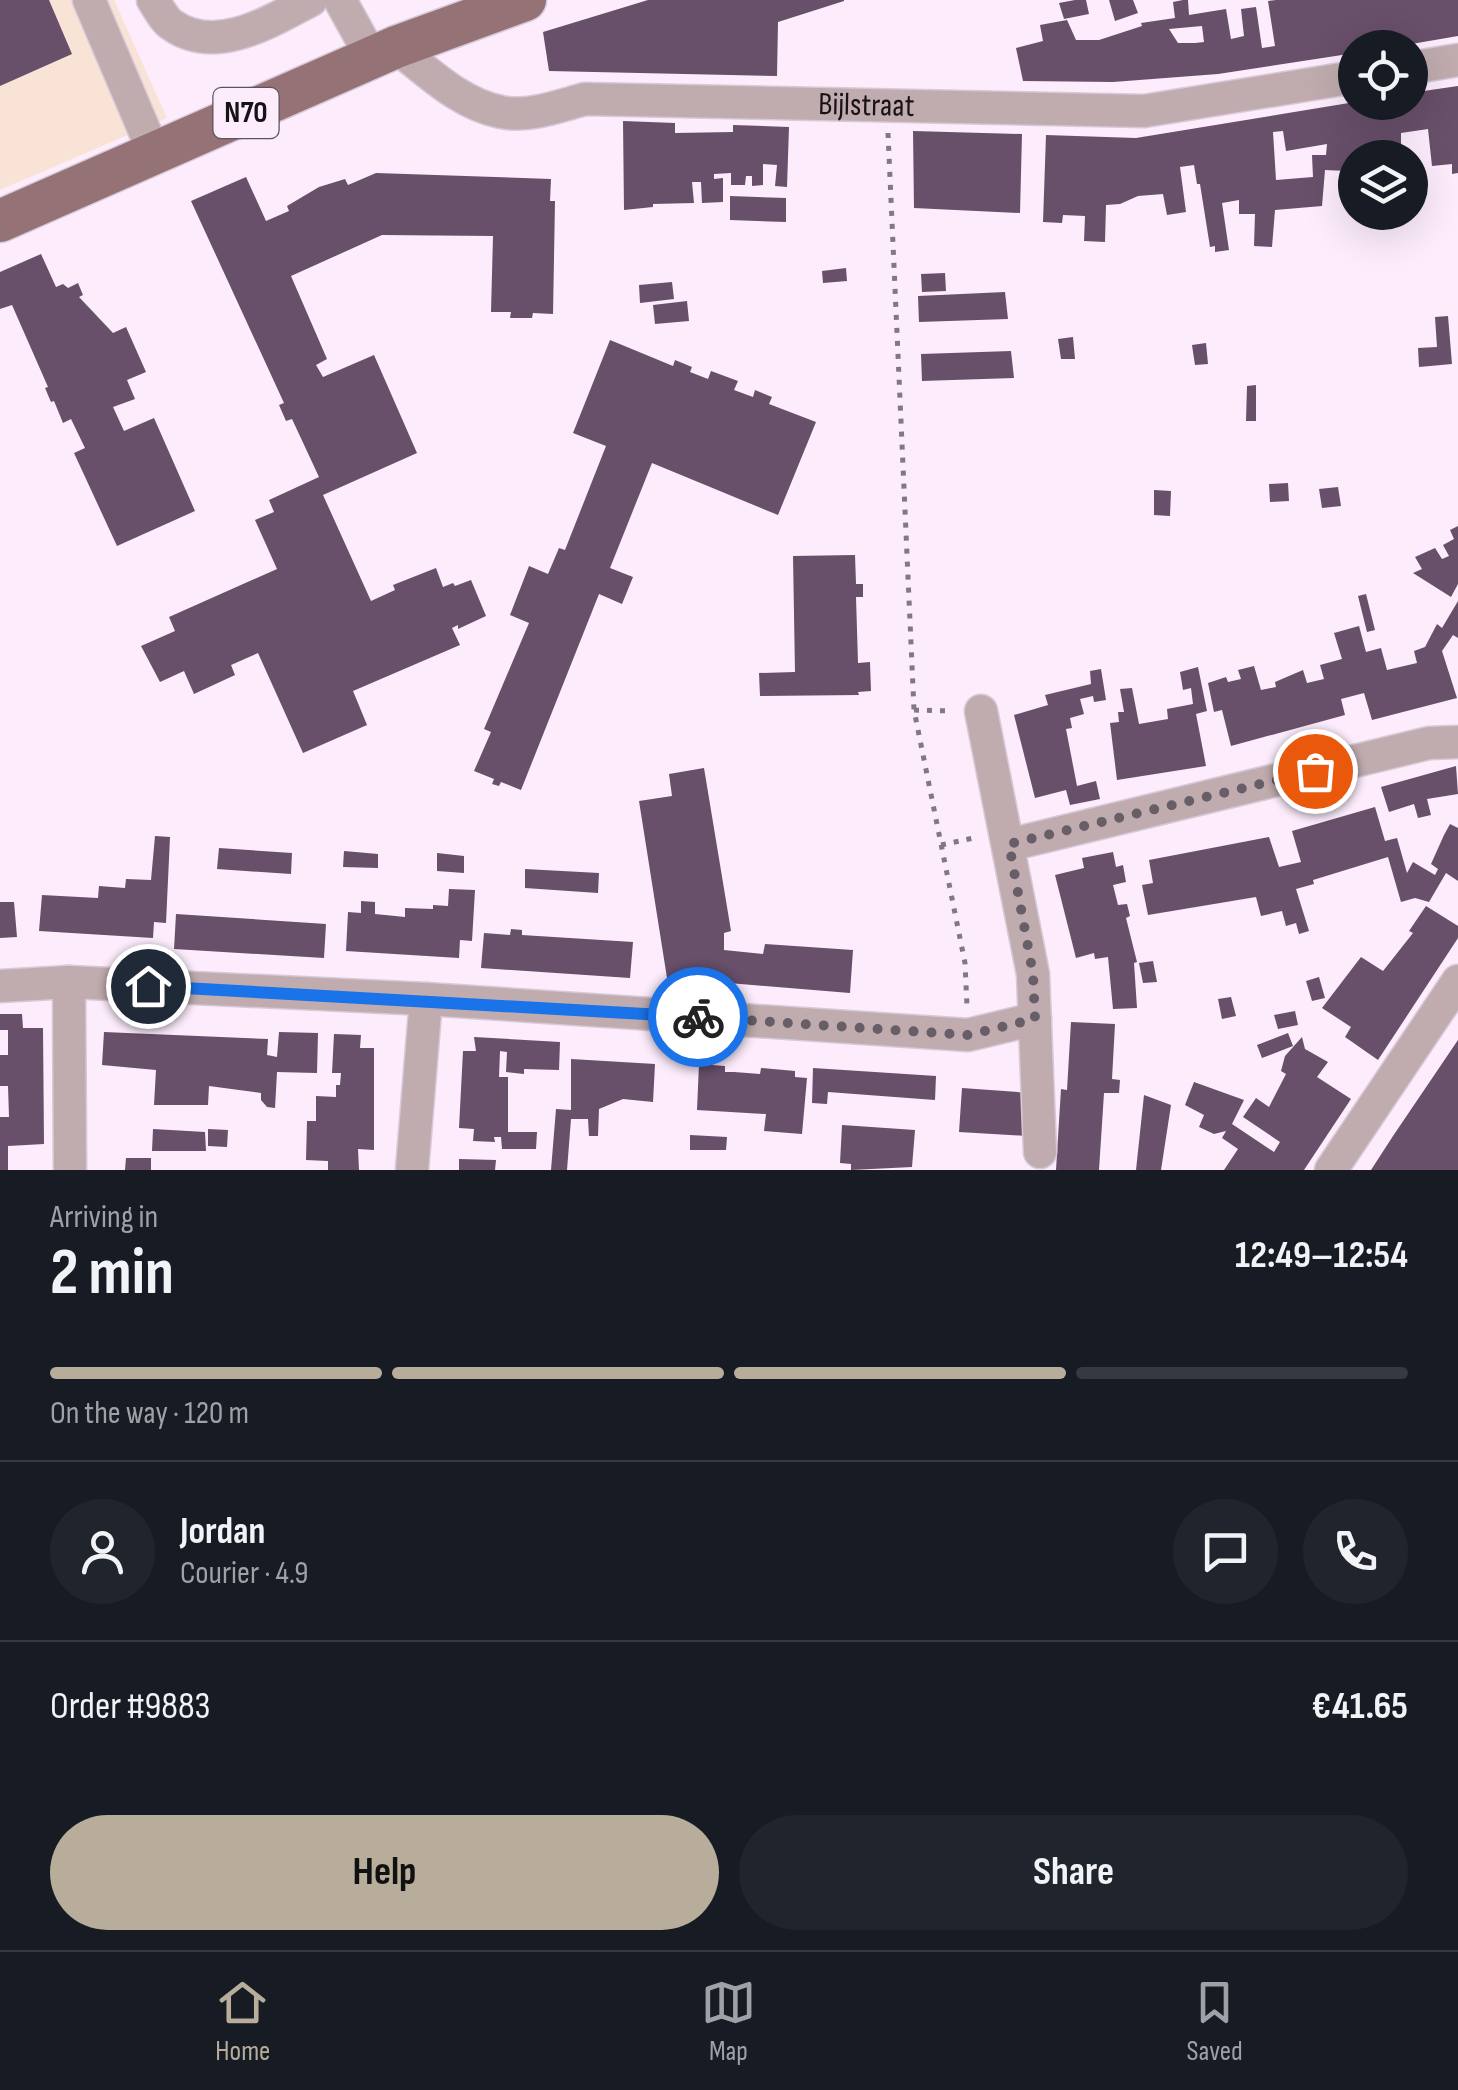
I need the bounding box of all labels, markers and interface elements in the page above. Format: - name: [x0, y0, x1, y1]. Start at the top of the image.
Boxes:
- map controls: [1338, 30, 1428, 230]
- button: locate: [1338, 30, 1428, 120]
- street label: Bijlstraat: [818, 85, 915, 126]
- road number: N70: [214, 88, 278, 138]
- button: layers: [1338, 140, 1428, 230]
- pin: [1273, 729, 1358, 814]
- icon: bag: [1288, 744, 1343, 799]
- pin: [106, 944, 191, 1029]
- icon: home: [121, 959, 176, 1014]
- courier: [648, 967, 748, 1067]
- icon: bike: [671, 990, 726, 1045]
- text: Arriving in: [50, 1198, 158, 1237]
- text: 12:49–12:54: [1235, 1233, 1408, 1278]
- text: 2 min: [50, 1235, 174, 1313]
- text: On the way · 120 m: [50, 1394, 249, 1433]
- button: person: [50, 1499, 155, 1604]
- button: chat: [1173, 1499, 1278, 1604]
- button: phone: [1303, 1499, 1408, 1604]
- text: Jordan: [180, 1509, 265, 1554]
- text: Courier · 4.9: [180, 1554, 308, 1593]
- text: Order #9883: [50, 1684, 210, 1729]
- text: €41.65: [1311, 1684, 1408, 1729]
- button: Help: [50, 1815, 719, 1930]
- button: Share: [739, 1815, 1408, 1930]
- tab: Home: [215, 1975, 270, 2068]
- tab: Map: [701, 1975, 756, 2068]
- tab: Saved: [1187, 1975, 1243, 2068]

